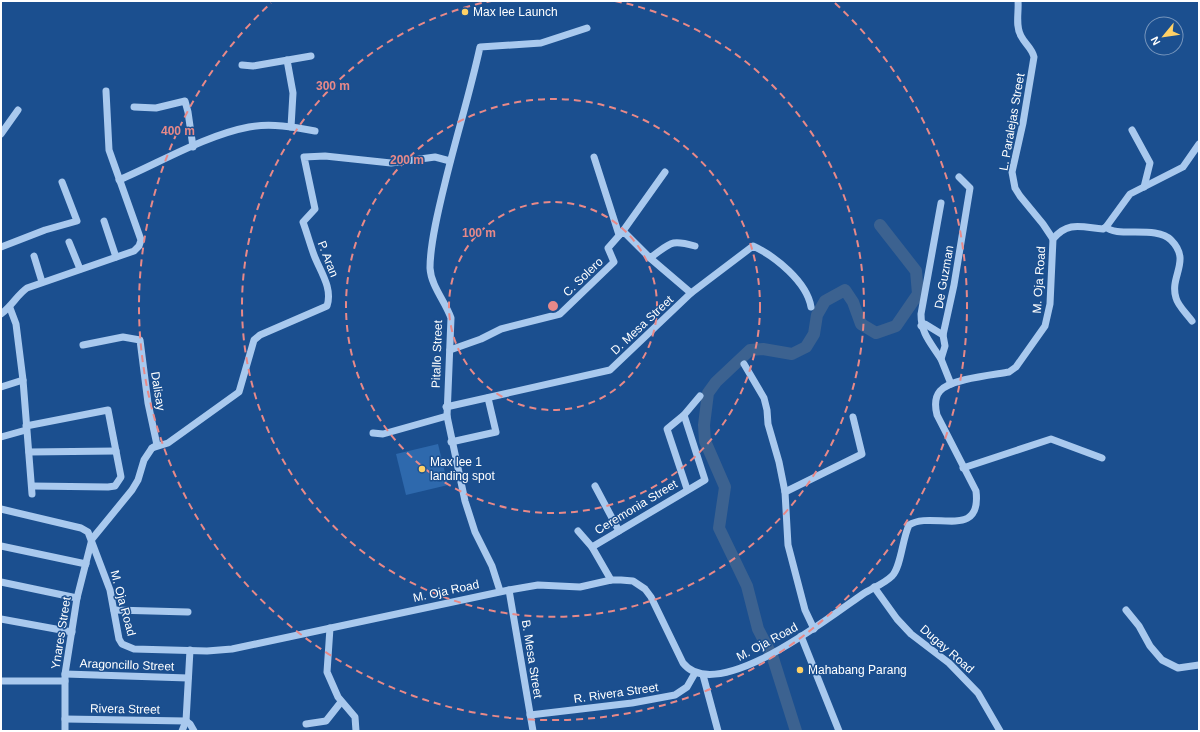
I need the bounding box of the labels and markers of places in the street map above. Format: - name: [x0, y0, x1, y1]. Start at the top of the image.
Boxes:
- place label: Max lee Launch: [473, 5, 558, 19]
- marker: Max lee Launch: [460, 7, 470, 17]
- centre of rings: [546, 299, 560, 313]
- place label: Max lee 1 landing spot: [430, 455, 495, 483]
- marker: Max lee 1 landing spot: [417, 464, 427, 474]
- place label: Mahabang Parang: [808, 663, 907, 677]
- marker: Mahabang Parang: [795, 665, 805, 675]

